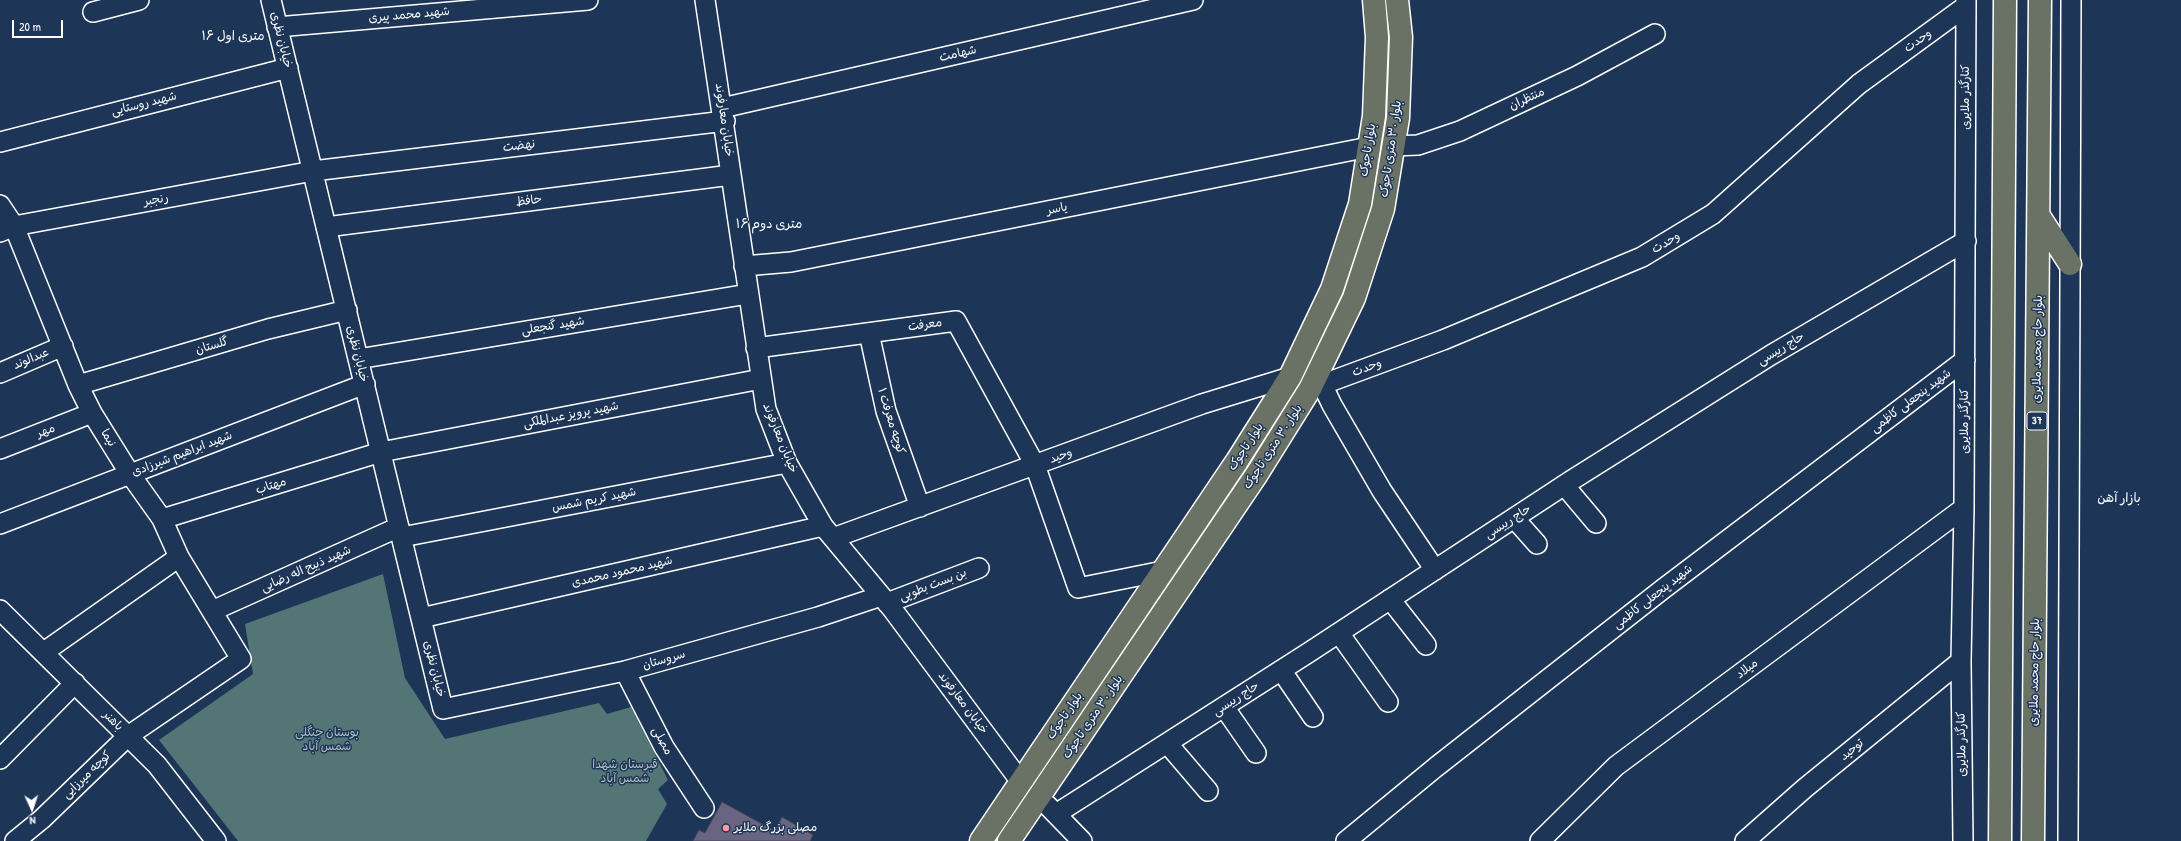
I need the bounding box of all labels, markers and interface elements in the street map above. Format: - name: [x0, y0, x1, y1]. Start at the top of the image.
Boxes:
- street label: شهید محمد پیری: [368, 4, 450, 26]
- street label: خیابان نظری: [267, 10, 295, 70]
- scale bar: [14, 12, 65, 38]
- text: 20 m: [19, 18, 41, 35]
- street label: وحدت: [1901, 26, 1935, 56]
- district label: ۱۶ متری اول: [201, 29, 265, 45]
- street label: شهامت: [938, 43, 978, 65]
- street label: کنارگذر ملایری: [1959, 64, 1973, 130]
- street label: خیابان معارفوند: [712, 82, 736, 158]
- street label: منتظران: [1507, 85, 1547, 113]
- street label: شهید روستایی: [110, 89, 178, 119]
- street label: بلوار ۳۰ متری تاجوک: [1377, 100, 1405, 198]
- street label: بلوار تاجوک: [1357, 122, 1379, 178]
- street label: نهضت: [502, 137, 536, 155]
- street label: رنجبر: [142, 191, 170, 209]
- street label: حافظ: [515, 192, 543, 210]
- street label: یاسر: [1045, 200, 1069, 218]
- district label: ۱۶ متری دوم: [736, 217, 802, 233]
- street label: وحدت: [1649, 229, 1683, 257]
- street label: بلوار حاج محمد ملایری: [2030, 295, 2046, 403]
- street label: شهید گنجعلی: [520, 314, 586, 338]
- street label: معرفت: [907, 316, 943, 334]
- street label: خیابان نظری: [343, 324, 371, 384]
- street label: حاج رییسی: [1755, 329, 1807, 369]
- street label: گلستان: [194, 334, 230, 358]
- street label: عبدالوند: [11, 345, 51, 373]
- street label: وحدت: [1350, 356, 1384, 380]
- street label: شهید پنجعلی کاظمی: [1868, 366, 1954, 436]
- street label: کوچه معرفت ۱: [874, 386, 908, 456]
- street label: کنارگذر ملایری: [1958, 388, 1972, 454]
- street label: شهید پرویز عبدالملکی: [522, 399, 620, 431]
- street label: خیابان معارفوند: [759, 401, 801, 475]
- street label: بلوار ۳۰ متری تاجوک: [1240, 402, 1306, 492]
- road number: 37: [2027, 412, 2047, 430]
- street label: مهر: [35, 421, 57, 441]
- street label: بلوار تاجوک: [1225, 421, 1267, 473]
- street label: نیما: [97, 427, 119, 449]
- street label: شهید ابراهیم شیرزادی: [130, 428, 234, 480]
- street label: وحید: [1048, 445, 1074, 467]
- street label: مهتاب: [254, 475, 288, 497]
- street label: شهید کریم شمس: [551, 485, 637, 515]
- district label: بازار آهن: [2097, 491, 2141, 507]
- street label: حاج رییسی: [1482, 502, 1534, 542]
- street label: شهید ذبیح اله رضایی: [259, 543, 353, 595]
- street label: شهید محمود محمدی: [570, 553, 674, 591]
- street label: شهید پنجعلی کاظمی: [1610, 562, 1696, 632]
- street label: بن بست بطوپی: [897, 566, 969, 604]
- street label: بلوار حاج محمد ملایری: [2027, 618, 2043, 726]
- street label: خیابان نظری: [420, 639, 448, 699]
- street label: سروستان: [641, 647, 687, 673]
- street label: میلاد: [1733, 656, 1761, 682]
- street label: خیابان معارفوند: [935, 669, 991, 737]
- street label: بلوار ۳۰ متری تاجوک: [1060, 672, 1126, 762]
- street label: حاج رییسی: [1210, 679, 1262, 719]
- street label: بلوار تاجوک: [1044, 690, 1086, 742]
- street label: باهنر: [100, 708, 126, 734]
- street label: کنارگذر ملایری: [1954, 711, 1970, 777]
- street label: مصلی: [649, 725, 675, 757]
- park label: بوستان جنگلی شمس آباد: [295, 726, 359, 754]
- street label: توحید: [1837, 736, 1867, 764]
- street label: کوچه میرزایی: [60, 748, 114, 802]
- park label: قبرستان شهدا شمس آباد: [592, 758, 658, 786]
- north arrow: [12, 789, 52, 829]
- text: N: [29, 814, 36, 828]
- place label: مصلی بزرگ ملایر: [734, 821, 817, 835]
- marker: مصلی بزرگ ملایر: [721, 823, 731, 833]

